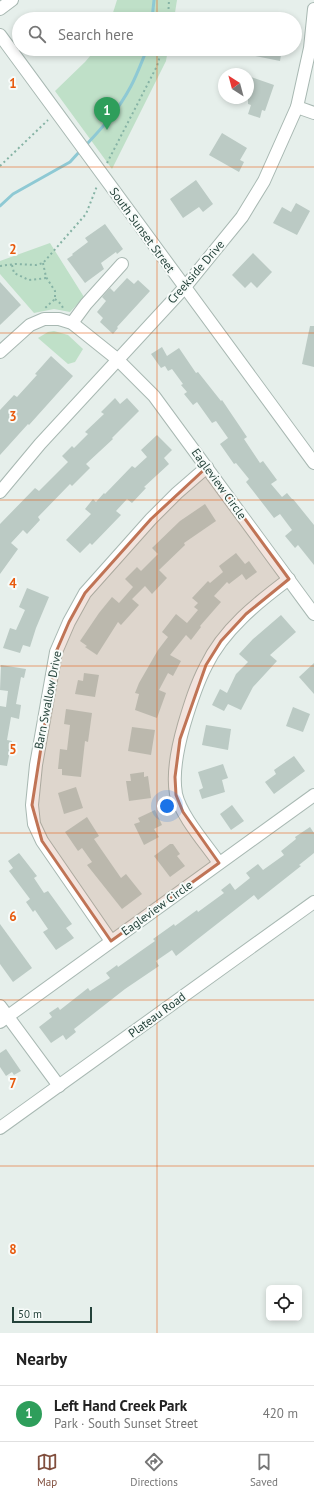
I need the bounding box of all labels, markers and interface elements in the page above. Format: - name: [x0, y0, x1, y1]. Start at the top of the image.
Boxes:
- search box: [12, 12, 302, 56]
- icon: search: [26, 23, 48, 45]
- text: Search here: [58, 25, 134, 44]
- north arrow: [218, 68, 254, 104]
- text: 1: [9, 75, 17, 92]
- pin: 1: [94, 97, 120, 130]
- street label: South Sunset Street: [106, 184, 178, 275]
- street label: Creekside Drive: [164, 237, 227, 307]
- text: 2: [9, 241, 17, 258]
- text: 3: [9, 408, 17, 425]
- street label: Eagleview Circle: [189, 445, 250, 522]
- text: 4: [9, 575, 17, 592]
- street label: Barn Swallow Drive: [31, 649, 64, 750]
- text: 5: [9, 741, 17, 758]
- your location: [157, 796, 177, 816]
- street label: Eagleview Circle: [118, 877, 195, 938]
- text: 6: [9, 908, 17, 925]
- street label: Plateau Road: [125, 989, 188, 1040]
- text: 7: [9, 1075, 17, 1092]
- text: 8: [9, 1241, 17, 1258]
- map controls: [266, 1285, 302, 1321]
- button: locate: [266, 1285, 302, 1321]
- scale bar: [12, 1305, 92, 1324]
- text: 50 m: [18, 1307, 42, 1321]
- text: Nearby: [16, 1348, 67, 1370]
- text: Left Hand Creek Park: [54, 1396, 187, 1415]
- text: 1: [25, 1405, 33, 1422]
- text: 420 m: [263, 1405, 298, 1422]
- text: Park · South Sunset Street: [54, 1415, 198, 1432]
- tab: Map: [36, 1451, 58, 1489]
- tab: Directions: [130, 1451, 178, 1489]
- tab: Saved: [250, 1451, 278, 1489]

